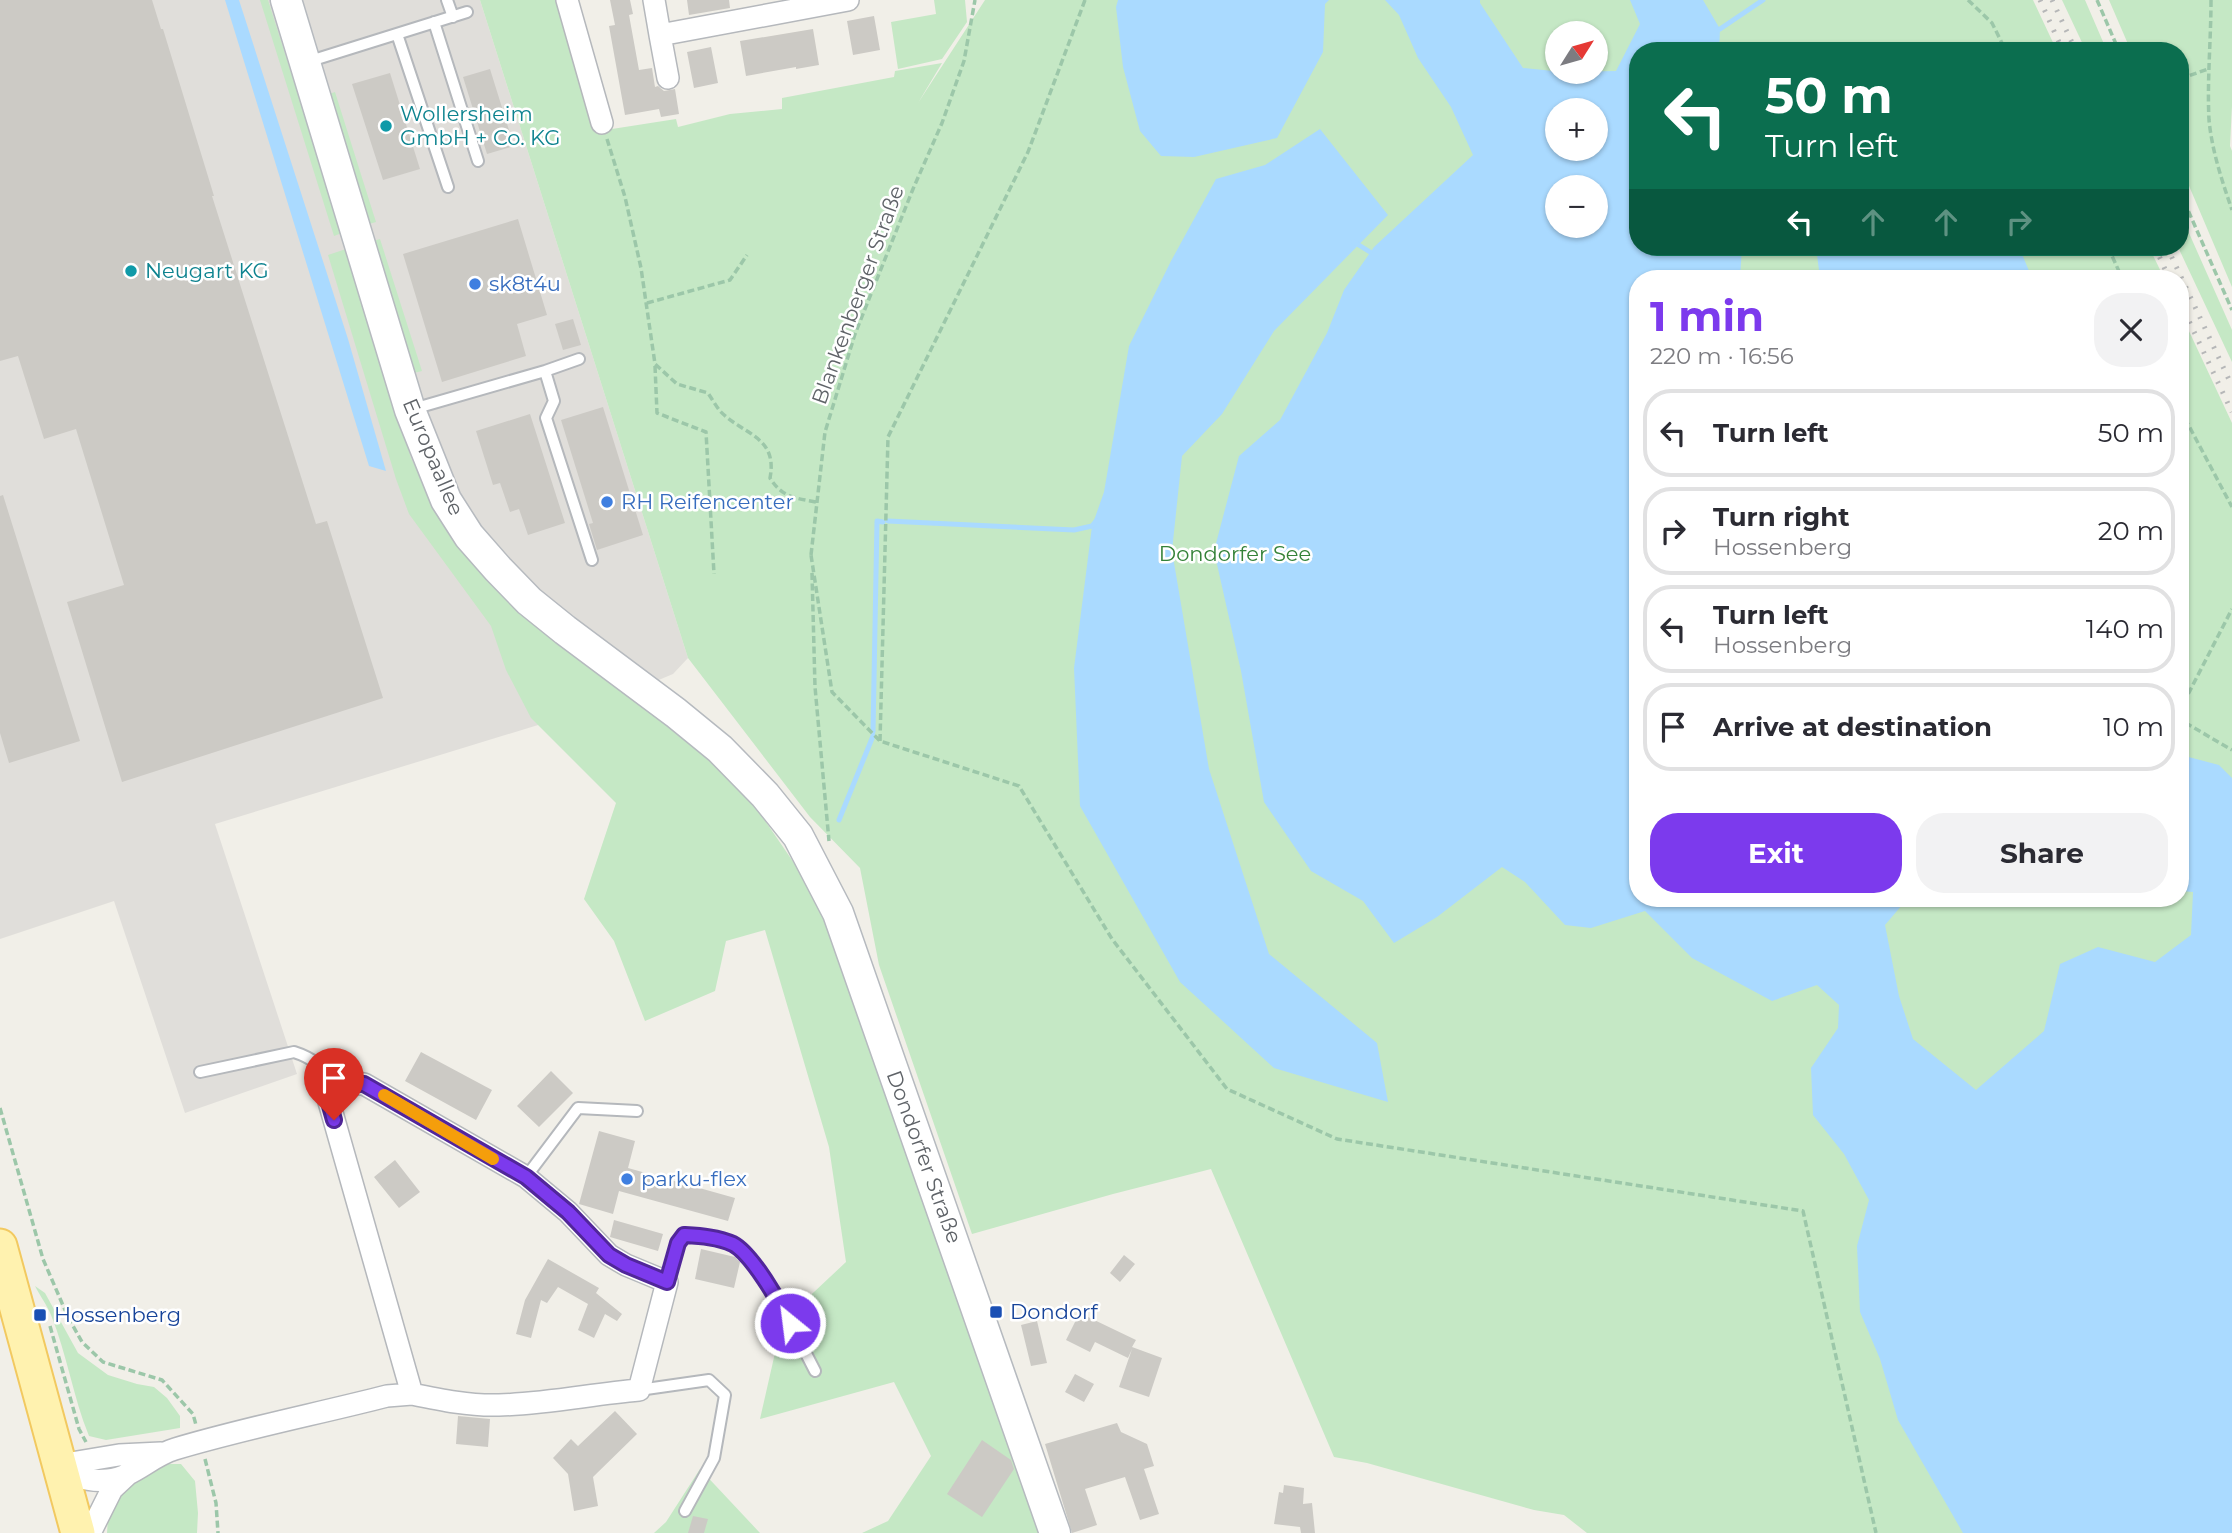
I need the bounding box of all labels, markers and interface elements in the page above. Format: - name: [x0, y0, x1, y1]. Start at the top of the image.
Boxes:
- north arrow: [1545, 21, 1608, 84]
- map controls: [1545, 21, 1608, 238]
- text: 50 m: [1765, 66, 1893, 125]
- icon: left: [1650, 70, 1741, 161]
- button: +: [1545, 98, 1608, 161]
- place label: Wollersheim GmbH + Co. KG: [400, 101, 560, 150]
- marker: Wollersheim GmbH + Co. KG: [378, 118, 394, 134]
- text: Turn left: [1765, 126, 1899, 165]
- button: −: [1545, 175, 1608, 238]
- street label: Blankenberger Straße: [806, 182, 909, 408]
- icon: left: [1781, 203, 1819, 241]
- icon: ahead: [1854, 203, 1892, 241]
- icon: ahead: [1927, 203, 1965, 241]
- icon: right: [2000, 203, 2038, 241]
- place label: Neugart KG: [145, 258, 269, 283]
- marker: Neugart KG: [123, 263, 139, 279]
- place label: sk8t4u: [489, 271, 561, 296]
- marker: sk8t4u: [467, 276, 483, 292]
- text: 1 min: [1650, 290, 1764, 342]
- button: close: [2094, 293, 2168, 367]
- text: 220 m · 16:56: [1650, 342, 1794, 370]
- street label: Europaallee: [398, 394, 469, 519]
- icon: left: [1654, 414, 1692, 452]
- text: Turn left: [1713, 417, 1829, 449]
- text: 50 m: [2098, 417, 2164, 449]
- place label: RH Reifencenter: [621, 489, 794, 514]
- marker: RH Reifencenter: [599, 494, 615, 510]
- text: Turn right: [1713, 501, 1849, 533]
- icon: right: [1654, 512, 1692, 550]
- text: 20 m: [2098, 515, 2164, 547]
- text: Hossenberg: [1713, 533, 1852, 561]
- park label: Dondorfer See: [1159, 541, 1311, 566]
- text: Turn left: [1713, 599, 1829, 631]
- icon: left: [1654, 610, 1692, 648]
- text: 140 m: [2086, 613, 2164, 645]
- text: Hossenberg: [1713, 631, 1852, 659]
- icon: arrive: [1654, 708, 1692, 746]
- text: Arrive at destination: [1713, 711, 1992, 743]
- text: 10 m: [2103, 711, 2164, 743]
- button: Exit: [1650, 813, 1902, 893]
- button: Share: [1916, 813, 2168, 893]
- pin: [304, 1048, 364, 1120]
- icon: arrive: [315, 1059, 353, 1097]
- street label: Dondorfer Straße: [882, 1067, 967, 1247]
- place label: parku-flex: [641, 1166, 747, 1191]
- marker: parku-flex: [619, 1171, 635, 1187]
- position arrow: [753, 1286, 827, 1360]
- place label: Dondorf: [1010, 1299, 1099, 1324]
- place label: Hossenberg: [54, 1302, 181, 1327]
- marker: Dondorf: [988, 1304, 1004, 1320]
- marker: Hossenberg: [32, 1307, 48, 1323]

